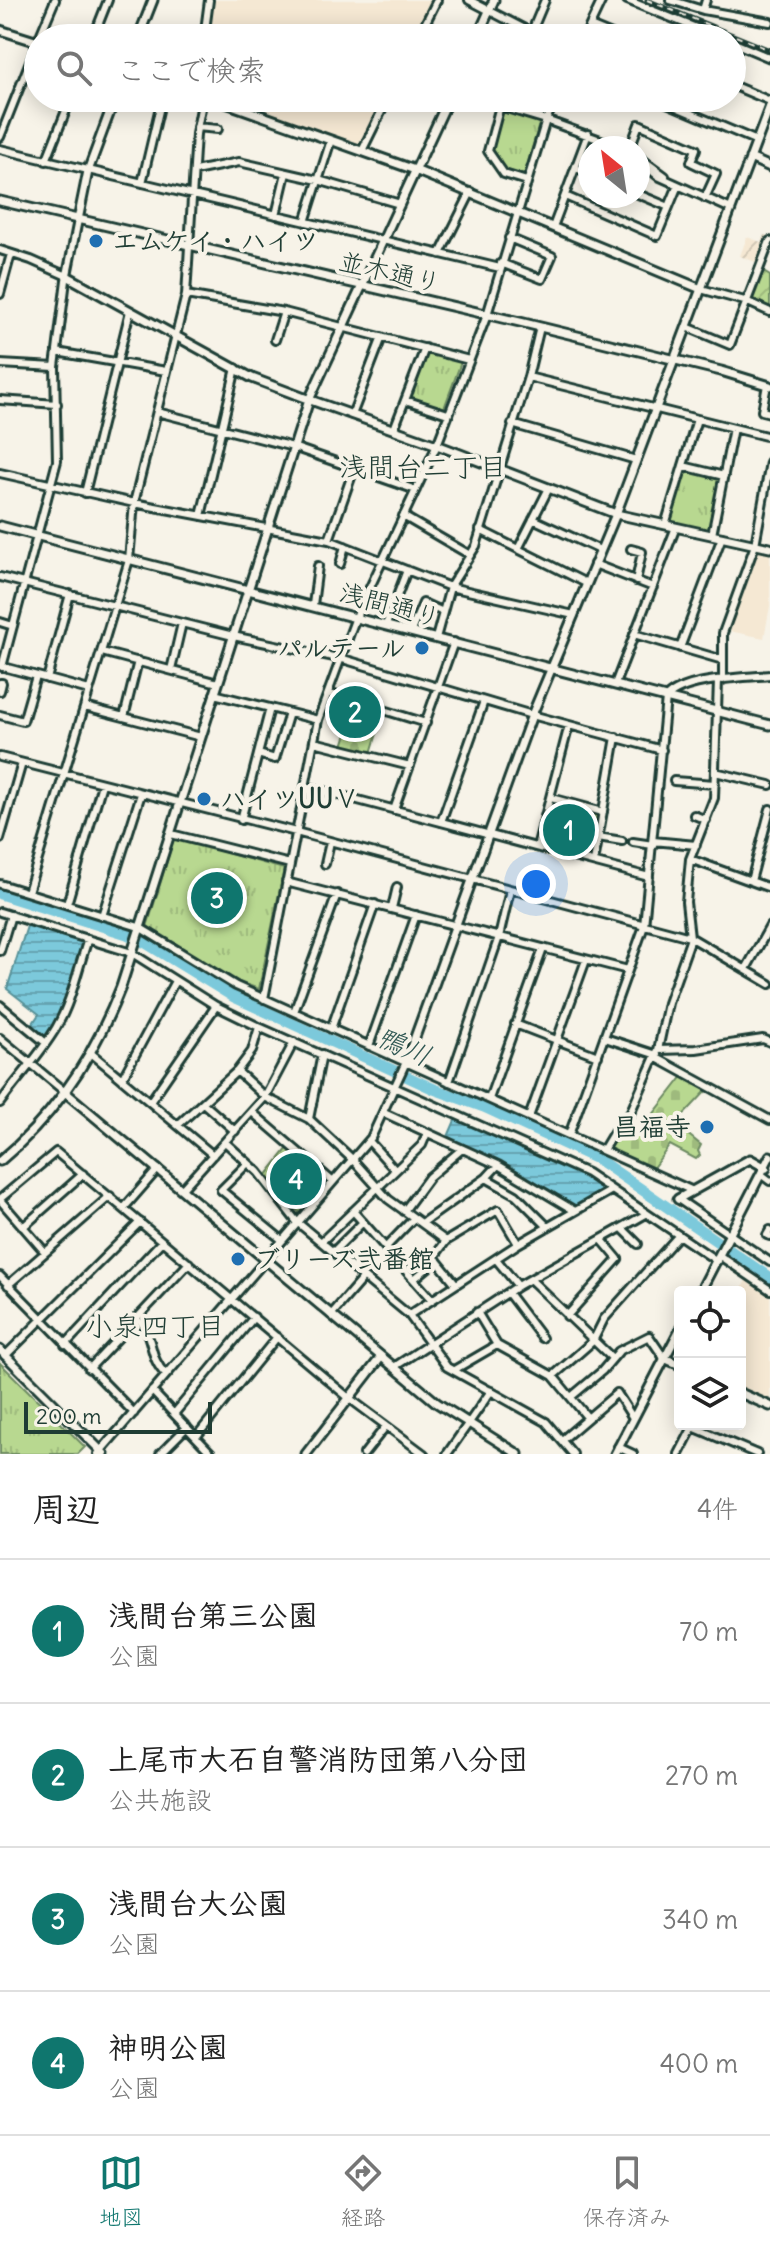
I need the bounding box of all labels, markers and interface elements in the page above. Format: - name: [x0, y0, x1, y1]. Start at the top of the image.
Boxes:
- search box: [24, 24, 746, 112]
- icon: search: [52, 46, 96, 90]
- text: ここで検索: [116, 51, 266, 89]
- north arrow: [578, 136, 650, 208]
- place label: エムケイ・ハイツ: [112, 224, 318, 257]
- marker: エムケイ・ハイツ: [87, 232, 105, 250]
- street label: 並木通り: [336, 244, 444, 299]
- district label: 浅間台二丁目: [339, 449, 507, 485]
- street label: 浅間通り: [336, 575, 445, 634]
- place label: パルテール: [277, 631, 406, 664]
- marker: パルテール: [413, 639, 431, 657]
- pin: 2: [329, 682, 381, 742]
- place label: ハイツUUⅤ: [220, 782, 360, 815]
- marker: ハイツUUⅤ: [195, 790, 213, 808]
- pin: 1: [543, 800, 595, 860]
- your location: [516, 864, 556, 904]
- pin: 3: [191, 868, 243, 928]
- water label: 鴨川: [371, 1018, 437, 1074]
- place label: 昌福寺: [613, 1110, 691, 1143]
- marker: 昌福寺: [698, 1118, 716, 1136]
- pin: 4: [270, 1149, 322, 1209]
- place label: ブリーズ弐番館: [254, 1242, 434, 1275]
- marker: ブリーズ弐番館: [229, 1250, 247, 1268]
- map controls: [674, 1286, 746, 1430]
- button: locate: [674, 1286, 746, 1358]
- district label: 小泉四丁目: [85, 1308, 225, 1344]
- button: layers: [674, 1358, 746, 1430]
- scale bar: [24, 1398, 212, 1434]
- text: 200 m: [36, 1402, 102, 1430]
- text: 周辺: [32, 1487, 100, 1530]
- text: 4件: [697, 1492, 738, 1525]
- text: 浅間台第三公園: [108, 1596, 318, 1634]
- text: 1: [53, 1615, 63, 1648]
- text: 70 m: [679, 1615, 738, 1648]
- text: 公園: [108, 1639, 160, 1672]
- text: 上尾市大石自警消防団第八分団: [108, 1740, 528, 1778]
- text: 2: [51, 1759, 65, 1792]
- text: 270 m: [665, 1759, 738, 1792]
- text: 公共施設: [108, 1783, 212, 1816]
- text: 浅間台大公園: [108, 1884, 288, 1922]
- text: 3: [51, 1903, 65, 1936]
- text: 340 m: [662, 1903, 738, 1936]
- text: 公園: [108, 1927, 160, 1960]
- text: 神明公園: [108, 2028, 228, 2066]
- text: 4: [50, 2047, 66, 2080]
- text: 400 m: [660, 2047, 738, 2080]
- text: 公園: [108, 2071, 160, 2104]
- tab: 地図: [99, 2151, 143, 2231]
- tab: 経路: [341, 2151, 385, 2231]
- tab: 保存済み: [583, 2151, 671, 2231]

